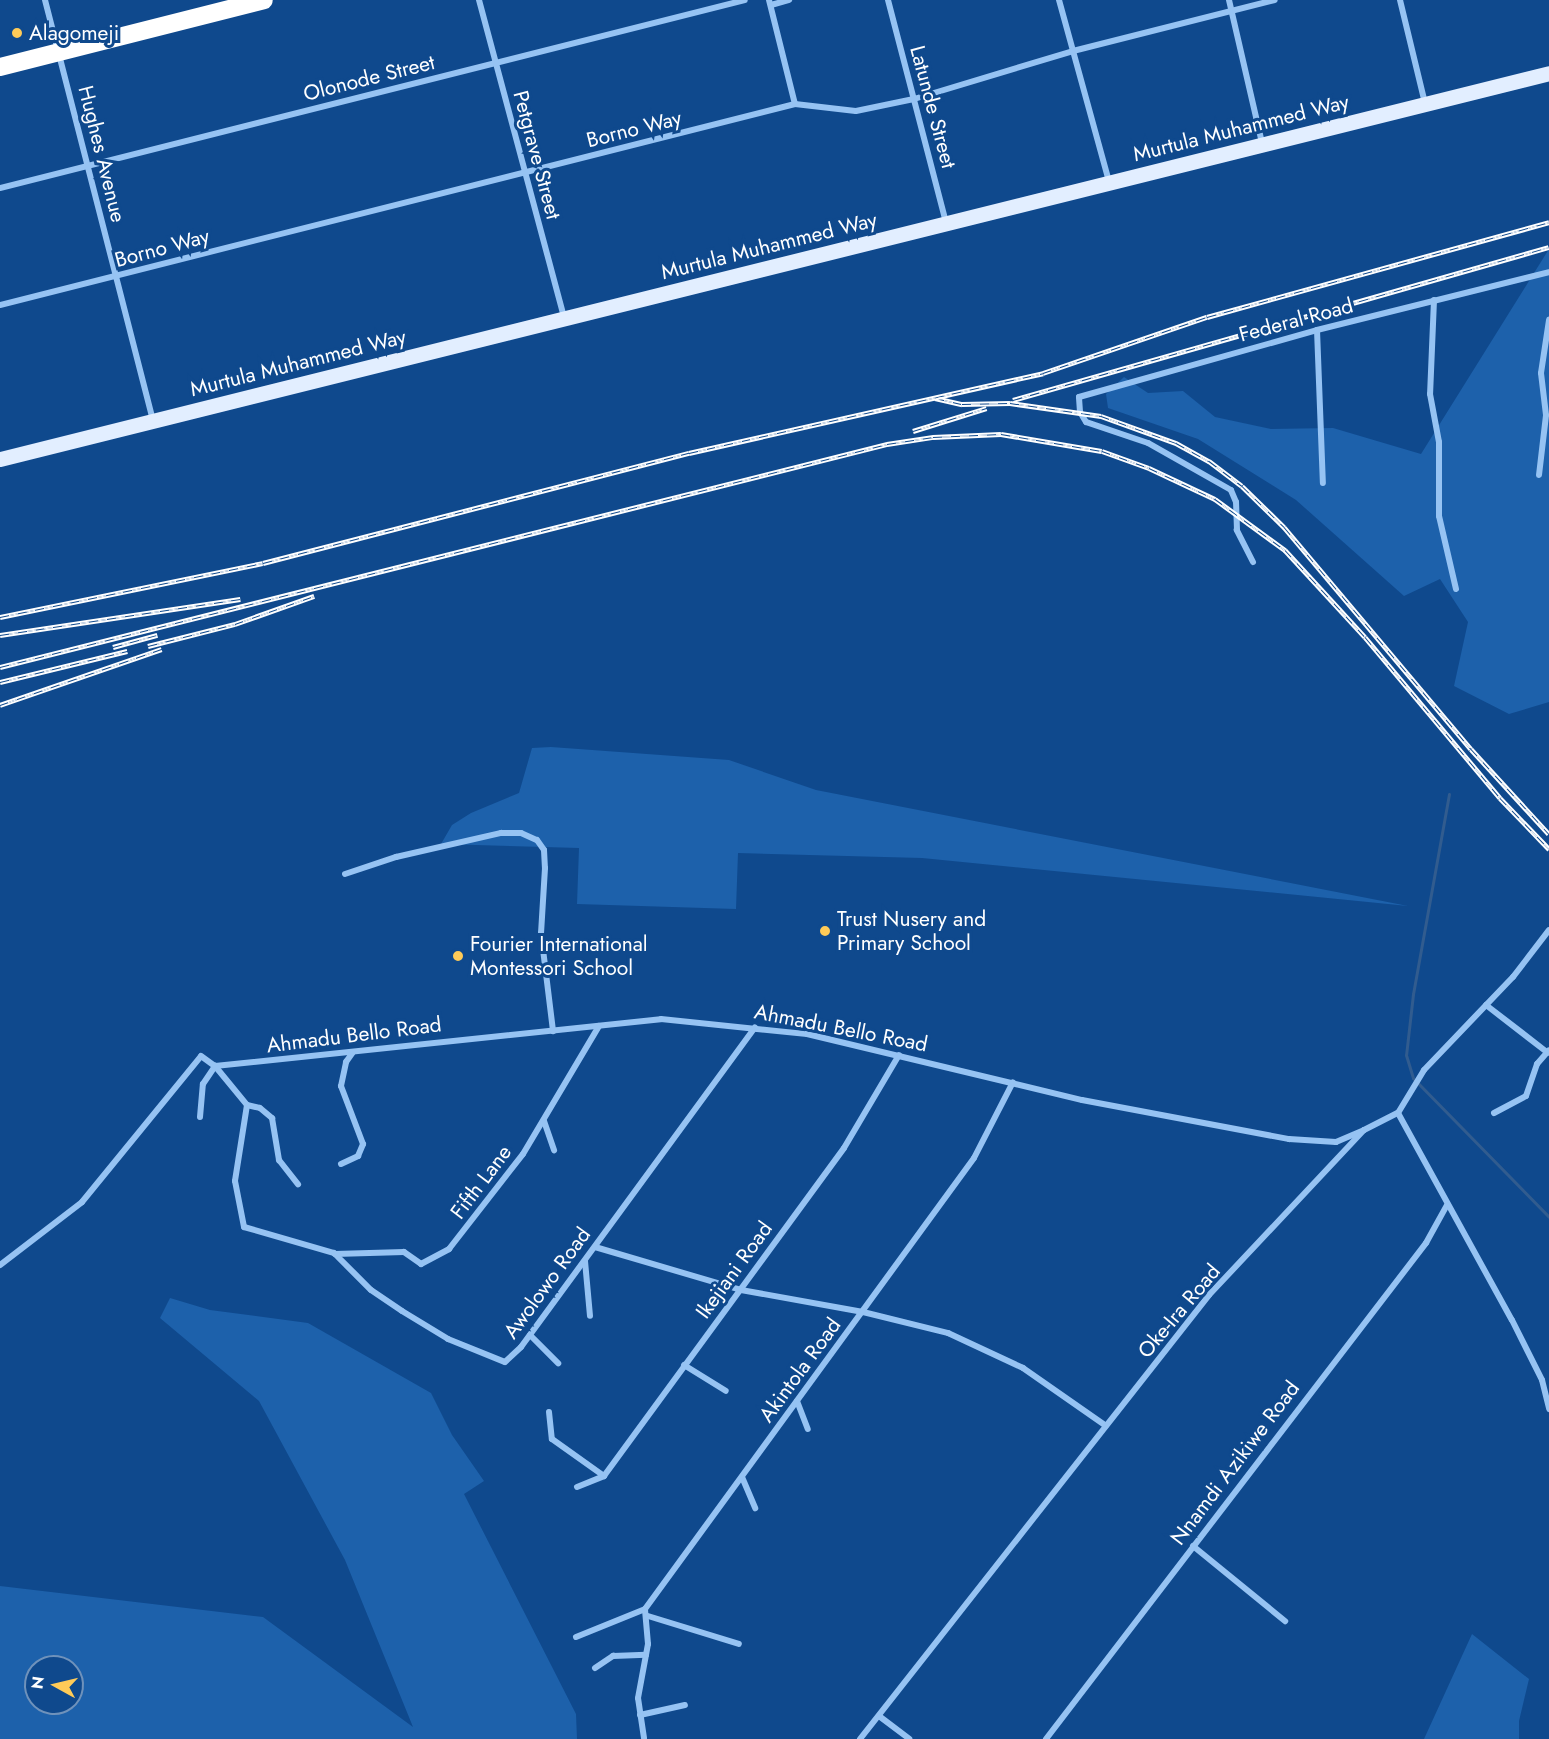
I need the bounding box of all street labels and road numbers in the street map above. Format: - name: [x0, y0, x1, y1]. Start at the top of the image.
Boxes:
- street label: Latunde Street: [905, 43, 961, 171]
- street label: Olonode Street: [301, 49, 437, 107]
- street label: Hughes Avenue: [73, 83, 131, 225]
- street label: Petgrave Street: [508, 88, 566, 222]
- street label: Murtula Muhammed Way: [1131, 89, 1351, 167]
- street label: Borno Way: [584, 105, 684, 153]
- street label: Murtula Muhammed Way: [659, 207, 879, 285]
- street label: Borno Way: [112, 223, 212, 273]
- street label: Federal Road: [1236, 293, 1356, 347]
- street label: Murtula Muhammed Way: [188, 324, 408, 402]
- street label: Ahmadu Bello Road: [752, 999, 930, 1057]
- street label: Ahmadu Bello Road: [265, 1012, 443, 1058]
- street label: Fifth Lane: [445, 1140, 517, 1224]
- street label: Ikejiani Road: [690, 1217, 778, 1323]
- street label: Awolowo Road: [498, 1223, 596, 1343]
- street label: Oke-Ira Road: [1132, 1259, 1226, 1363]
- street label: Akintola Road: [754, 1313, 846, 1427]
- street label: Nnamdi Azikiwe Road: [1165, 1376, 1305, 1550]

